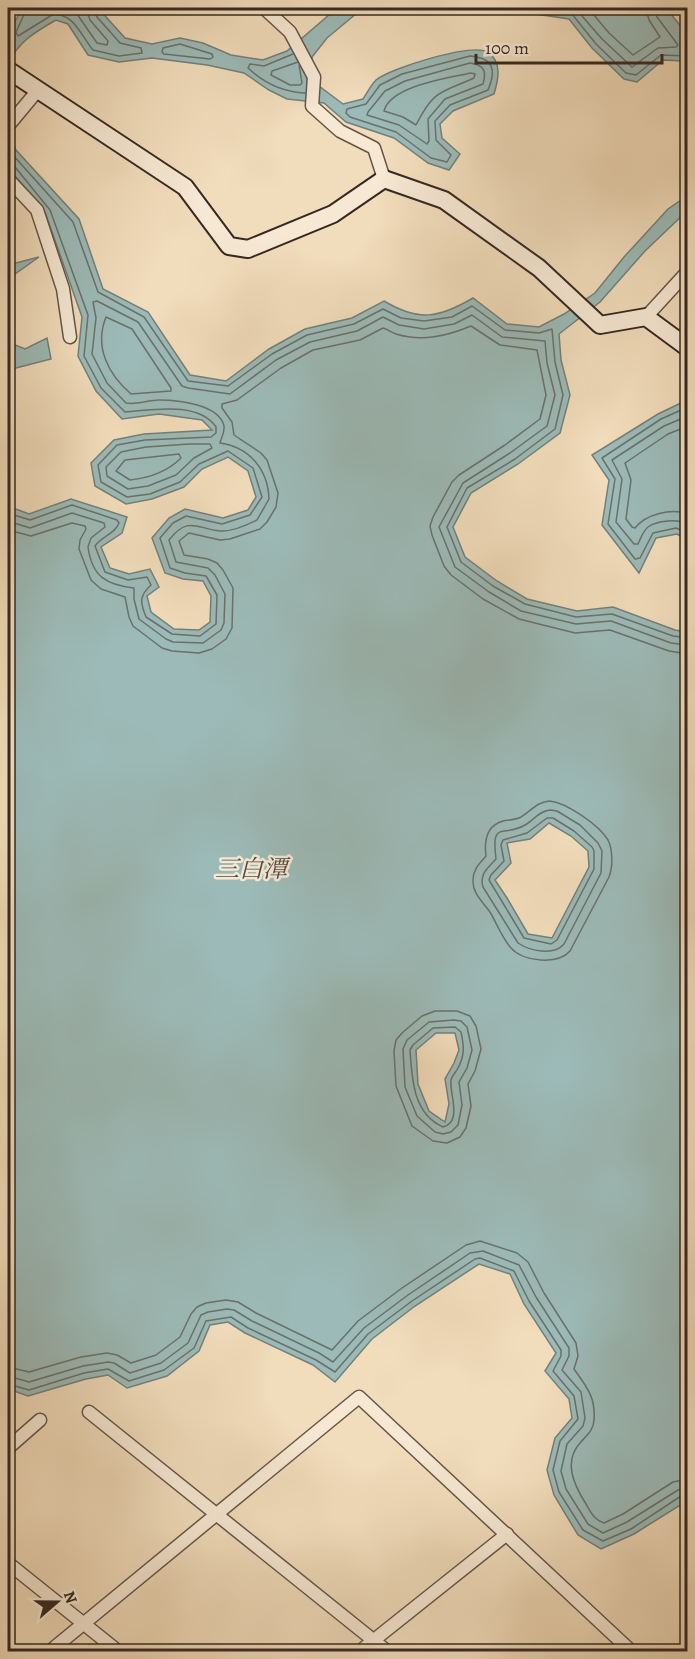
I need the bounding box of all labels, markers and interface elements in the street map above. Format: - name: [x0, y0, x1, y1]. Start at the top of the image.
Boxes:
- scale bar: [476, 27, 662, 65]
- text: 100 m: [485, 36, 529, 60]
- water label: 三白潭: [215, 853, 291, 885]
- north arrow: [27, 1572, 87, 1632]
- text: N: [58, 1588, 83, 1607]

